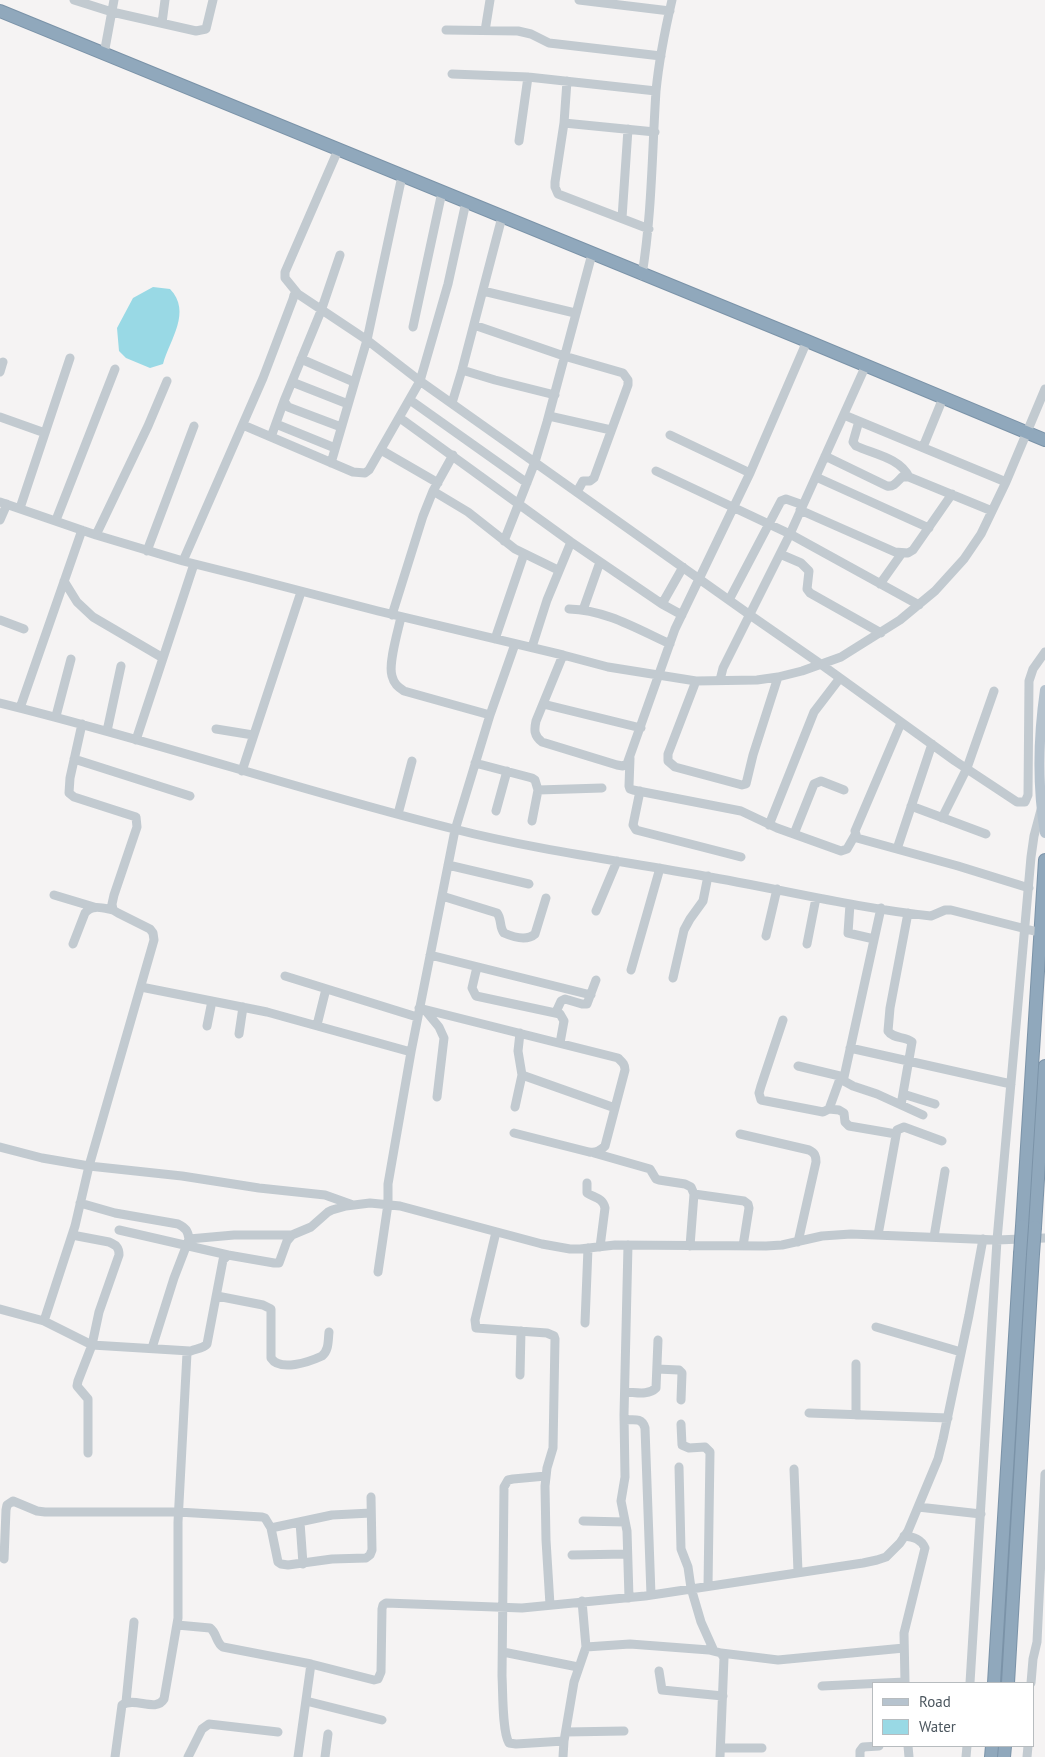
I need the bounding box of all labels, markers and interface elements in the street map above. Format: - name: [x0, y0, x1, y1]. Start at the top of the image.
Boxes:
- legend: [872, 1682, 1035, 1747]
- text: Road: [919, 1692, 951, 1711]
- text: Water: [919, 1717, 956, 1736]

